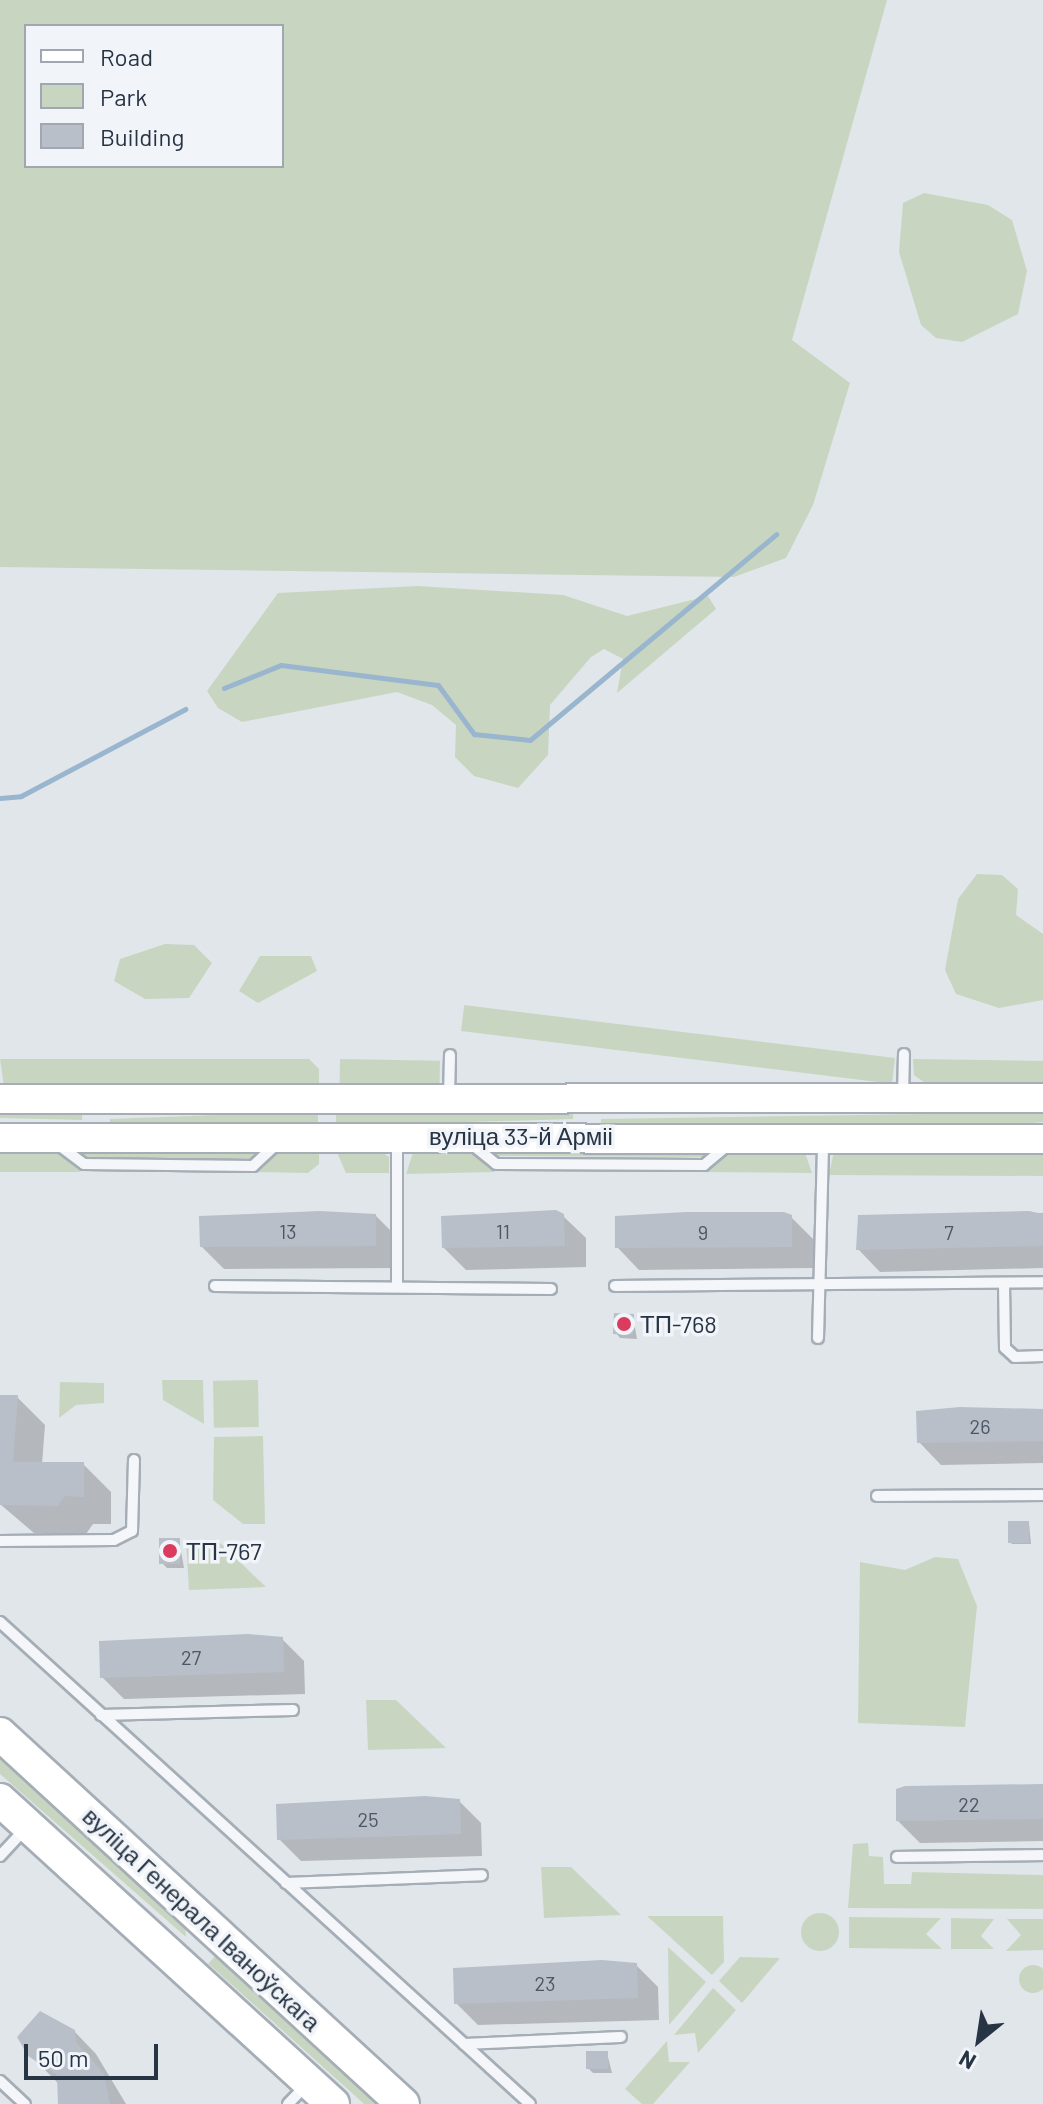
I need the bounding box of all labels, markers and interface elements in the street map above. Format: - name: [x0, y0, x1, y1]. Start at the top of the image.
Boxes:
- legend: [24, 24, 284, 168]
- text: Road: [100, 42, 153, 71]
- text: Park: [100, 82, 147, 111]
- text: Building: [100, 122, 184, 151]
- street label: вуліца 33-й Арміі: [429, 1122, 613, 1150]
- house number: 13: [279, 1219, 297, 1243]
- house number: 11: [496, 1219, 510, 1243]
- house number: 9: [698, 1220, 708, 1244]
- house number: 7: [944, 1220, 954, 1244]
- place label: ТП-768: [640, 1310, 717, 1338]
- marker: ТП-768: [615, 1315, 633, 1333]
- house number: 26: [969, 1414, 991, 1438]
- place label: ТП-767: [186, 1537, 262, 1565]
- marker: ТП-767: [161, 1542, 179, 1560]
- house number: 27: [181, 1645, 201, 1669]
- house number: 22: [958, 1792, 980, 1816]
- street label: вуліца Генерала Іваноўскага: [77, 1801, 327, 2037]
- house number: 25: [358, 1807, 378, 1831]
- house number: 23: [535, 1971, 555, 1995]
- north arrow: [939, 2000, 1019, 2080]
- scale bar: [28, 2028, 162, 2078]
- text: 50 m: [38, 2043, 89, 2072]
- text: N: [954, 2046, 980, 2076]

